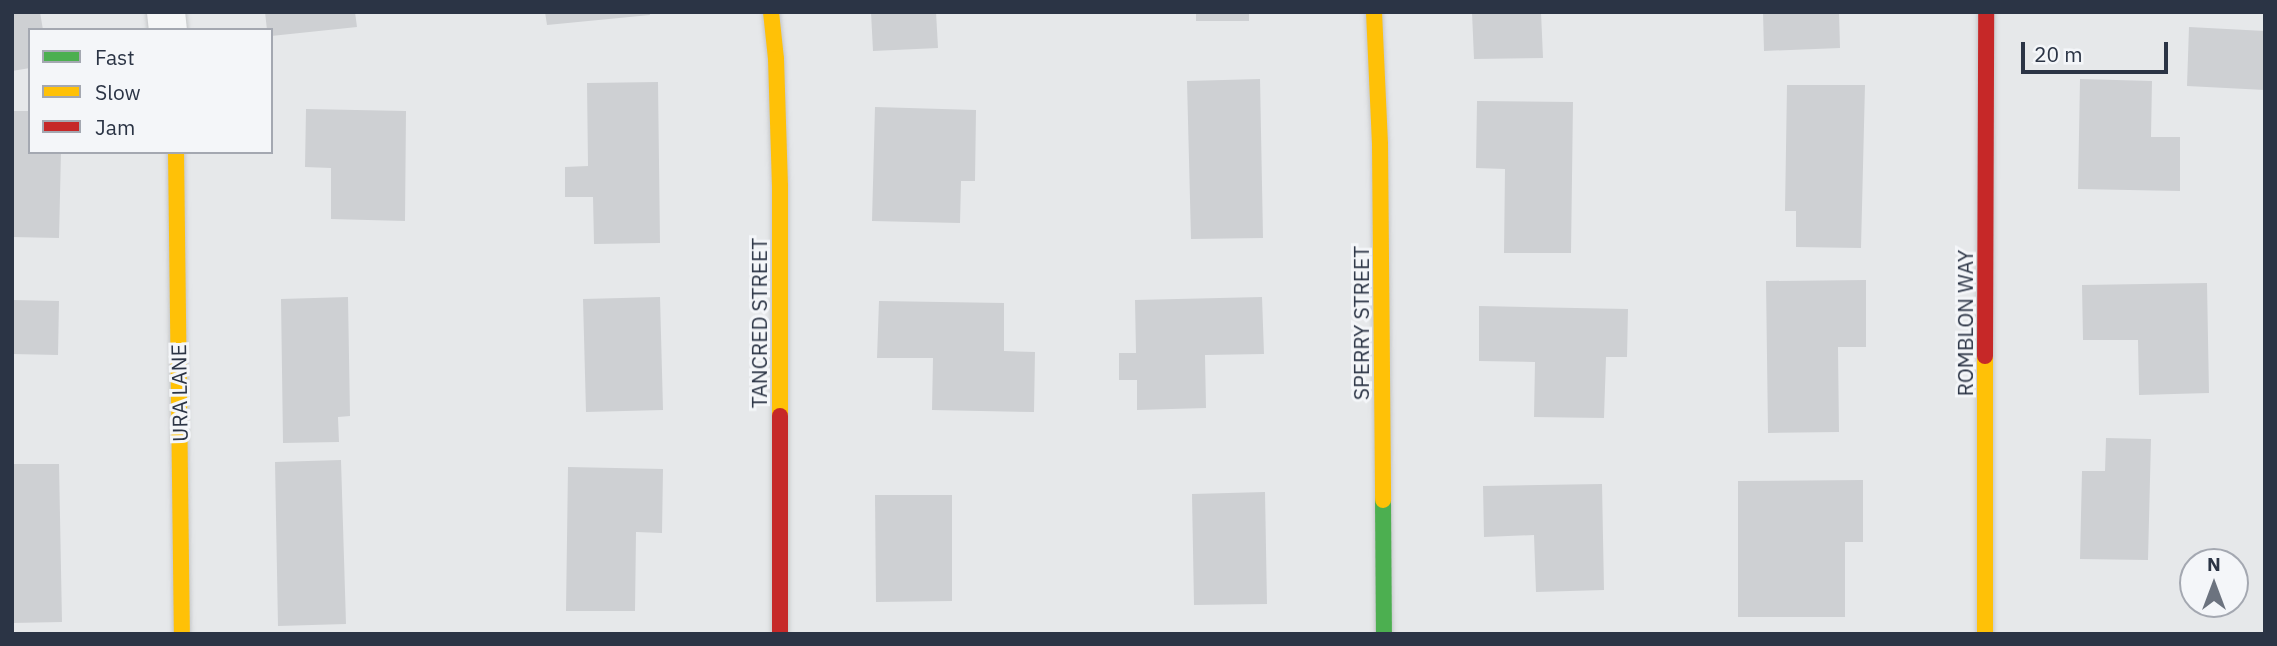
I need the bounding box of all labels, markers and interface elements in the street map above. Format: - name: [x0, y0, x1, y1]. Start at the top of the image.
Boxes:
- legend: [28, 28, 273, 154]
- scale bar: [2025, 28, 2172, 72]
- text: 20 m: [2034, 40, 2083, 68]
- text: Fast: [95, 43, 135, 71]
- text: Slow: [95, 78, 141, 106]
- text: Jam: [95, 113, 135, 141]
- street label: TANCRED STREET: [746, 238, 772, 408]
- street label: SPERRY STREET: [1348, 246, 1374, 400]
- street label: ROMBLON WAY: [1952, 250, 1978, 396]
- street label: URA LANE: [166, 344, 192, 442]
- north arrow: [2179, 548, 2249, 618]
- text: N: [2207, 552, 2221, 576]

